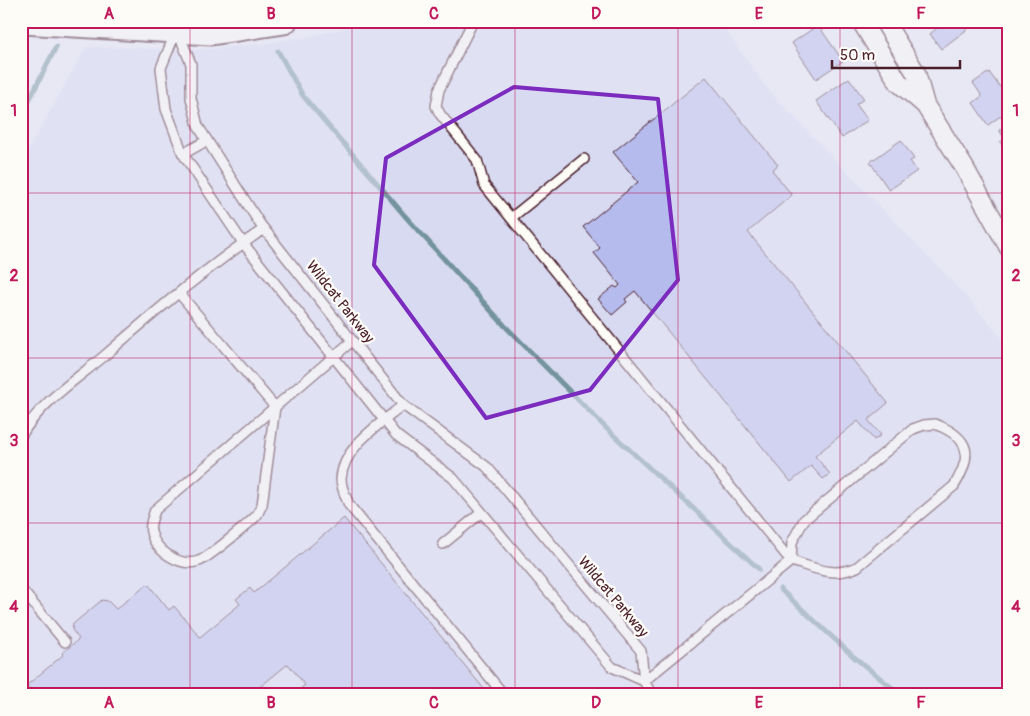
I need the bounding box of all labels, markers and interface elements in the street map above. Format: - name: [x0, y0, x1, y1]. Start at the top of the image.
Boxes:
- text: A: [104, 4, 115, 24]
- text: B: [266, 4, 276, 24]
- text: C: [429, 4, 439, 24]
- text: D: [591, 4, 601, 24]
- text: E: [755, 4, 764, 24]
- text: F: [916, 4, 926, 24]
- scale bar: [832, 38, 960, 70]
- text: 50 m: [840, 46, 875, 65]
- text: 1: [11, 101, 17, 121]
- text: 1: [1013, 101, 1019, 121]
- street label: Wildcat Parkway: [302, 257, 379, 348]
- text: 2: [10, 266, 19, 286]
- text: 2: [1012, 266, 1021, 286]
- text: 3: [10, 431, 19, 451]
- text: 3: [1012, 431, 1021, 451]
- street label: Wildcat Parkway: [574, 553, 653, 642]
- text: 4: [9, 597, 19, 617]
- text: 4: [1011, 597, 1021, 617]
- text: A: [104, 693, 115, 713]
- text: B: [266, 693, 276, 713]
- text: C: [429, 693, 439, 713]
- text: D: [591, 693, 601, 713]
- text: E: [755, 693, 764, 713]
- text: F: [916, 693, 926, 713]

